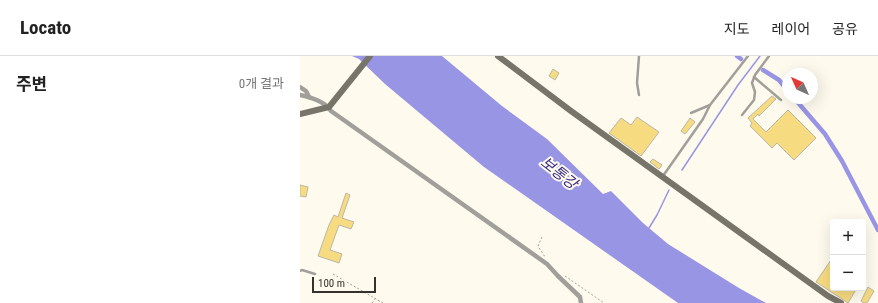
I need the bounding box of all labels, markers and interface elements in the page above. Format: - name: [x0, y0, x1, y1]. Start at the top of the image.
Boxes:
- text: Locato: [20, 16, 71, 39]
- text: 지도: [724, 21, 750, 37]
- text: 레이어: [772, 21, 810, 37]
- text: 공유: [832, 21, 858, 37]
- north arrow: [782, 68, 818, 104]
- text: 주변: [16, 74, 47, 94]
- text: 0개 결과: [239, 76, 284, 91]
- water label: 보통강: [537, 153, 583, 194]
- map controls: [830, 219, 866, 291]
- button: +: [830, 219, 866, 255]
- button: −: [830, 255, 866, 291]
- scale bar: [312, 275, 376, 294]
- text: 100 m: [318, 277, 345, 290]

